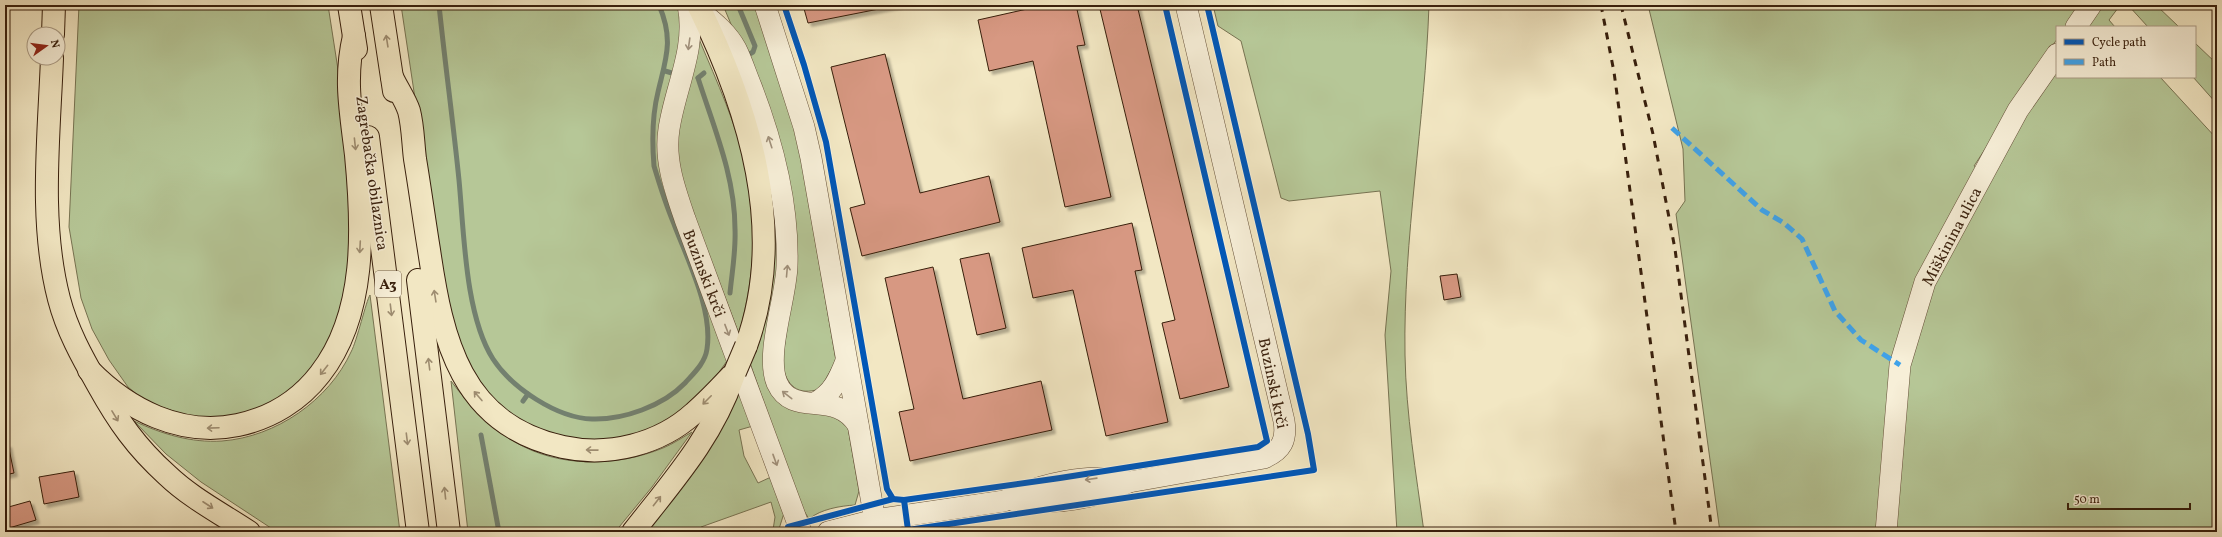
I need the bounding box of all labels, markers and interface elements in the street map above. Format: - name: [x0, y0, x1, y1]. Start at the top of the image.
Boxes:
- north arrow: [26, 26, 66, 66]
- legend: [2056, 26, 2196, 78]
- one-way arrow: [383, 35, 391, 48]
- text: Cycle path: [2092, 35, 2147, 51]
- one-way arrow: [685, 37, 693, 50]
- text: N: [46, 38, 62, 50]
- text: Path: [2092, 55, 2116, 71]
- street label: Zagrebačka obilaznica: [349, 94, 393, 252]
- one-way arrow: [351, 137, 358, 150]
- one-way arrow: [766, 137, 774, 149]
- street label: Miškinina ulica: [1917, 184, 1988, 290]
- street label: Buzinski krči: [676, 227, 730, 321]
- one-way arrow: [356, 240, 363, 253]
- one-way arrow: [783, 265, 790, 278]
- road number: A3: [375, 271, 401, 297]
- one-way arrow: [431, 290, 439, 303]
- one-way arrow: [387, 303, 395, 316]
- one-way arrow: [724, 324, 731, 336]
- street label: Buzinski krči: [1252, 336, 1292, 431]
- one-way arrow: [425, 358, 433, 371]
- one-way arrow: [319, 364, 328, 375]
- one-way arrow: [474, 391, 483, 402]
- one-way arrow: [782, 391, 792, 400]
- one-way arrow: [702, 395, 712, 405]
- one-way arrow: [112, 410, 120, 422]
- one-way arrow: [207, 424, 220, 431]
- one-way arrow: [403, 432, 411, 445]
- one-way arrow: [586, 446, 599, 454]
- one-way arrow: [772, 453, 779, 466]
- one-way arrow: [1085, 475, 1098, 483]
- scale bar: [2068, 485, 2190, 511]
- one-way arrow: [442, 487, 449, 500]
- text: 50 m: [2074, 492, 2100, 508]
- one-way arrow: [652, 496, 661, 507]
- one-way arrow: [202, 502, 214, 510]

